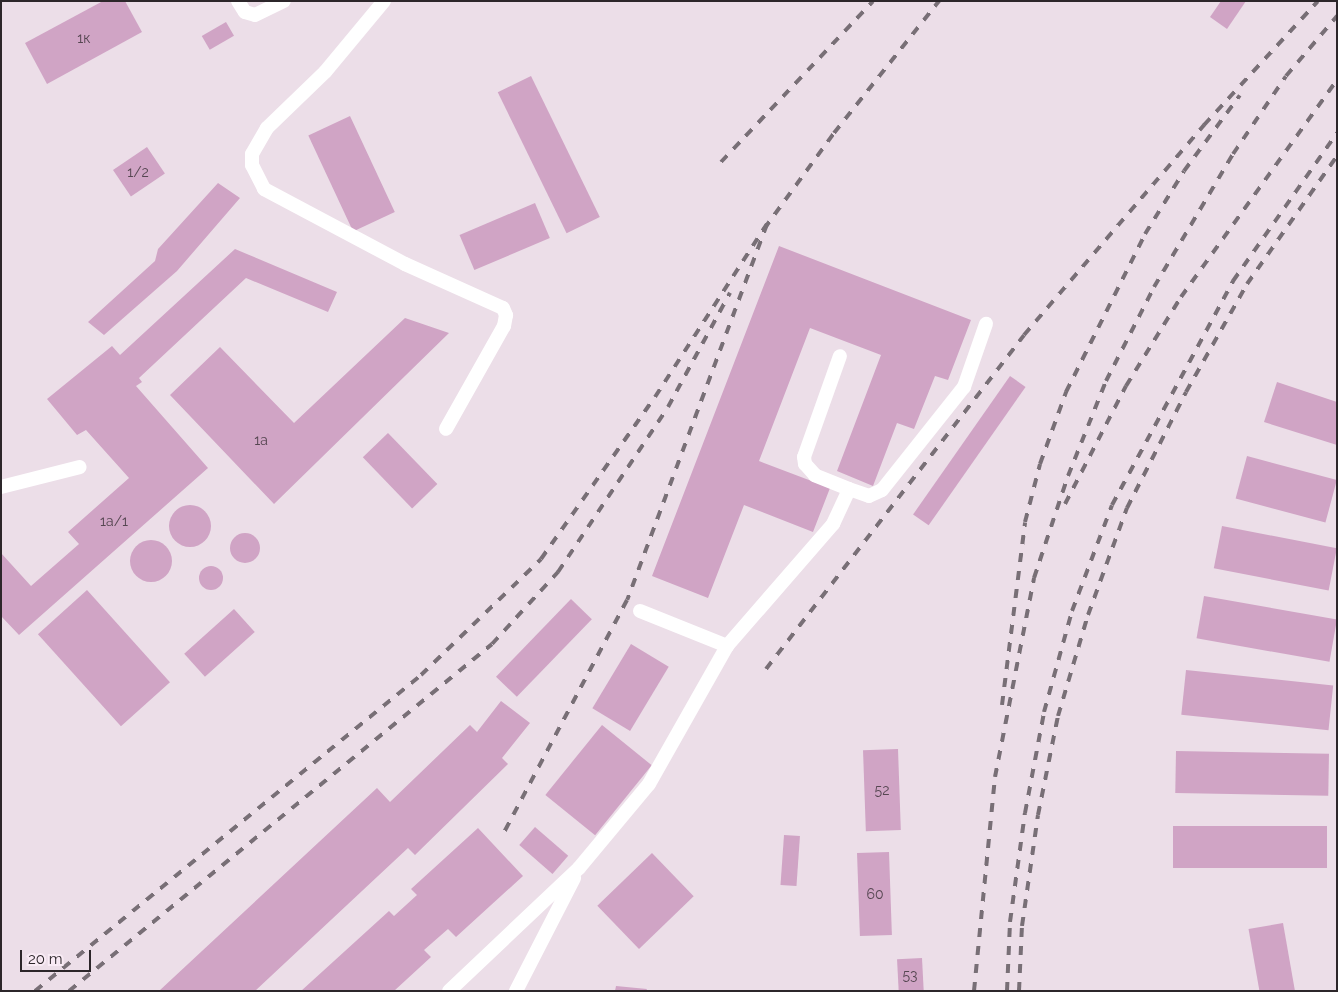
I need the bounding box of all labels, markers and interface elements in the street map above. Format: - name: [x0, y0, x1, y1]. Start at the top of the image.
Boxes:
- house number: 1к: [77, 30, 91, 46]
- house number: 1/2: [127, 164, 149, 180]
- house number: 1а: [254, 432, 268, 448]
- house number: 1а/1: [100, 513, 128, 529]
- house number: 52: [875, 782, 889, 798]
- house number: 60: [866, 886, 884, 902]
- scale bar: [22, 940, 94, 972]
- text: 20 m: [28, 950, 63, 968]
- house number: 53: [902, 967, 918, 983]

